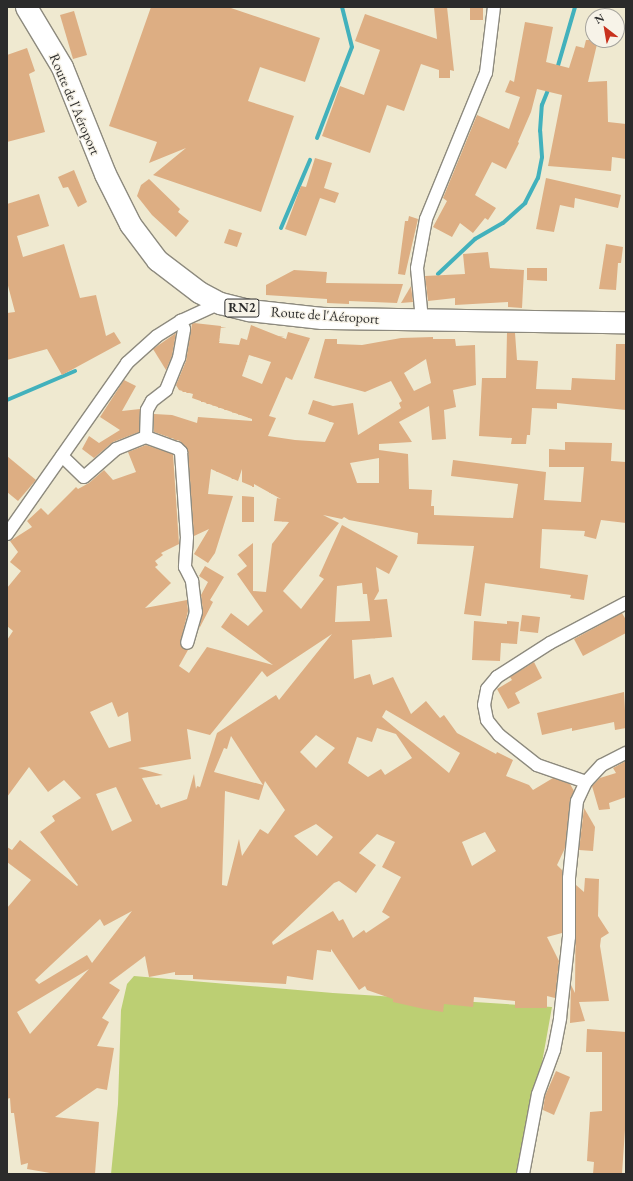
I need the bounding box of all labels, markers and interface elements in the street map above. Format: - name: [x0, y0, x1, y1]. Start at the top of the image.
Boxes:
- north arrow: [585, 8, 625, 48]
- text: N: [592, 10, 607, 27]
- street label: Route de l'Aéroport: [46, 51, 104, 157]
- road number: RN2: [224, 297, 260, 319]
- street label: Route de l'Aéroport: [270, 303, 380, 327]

